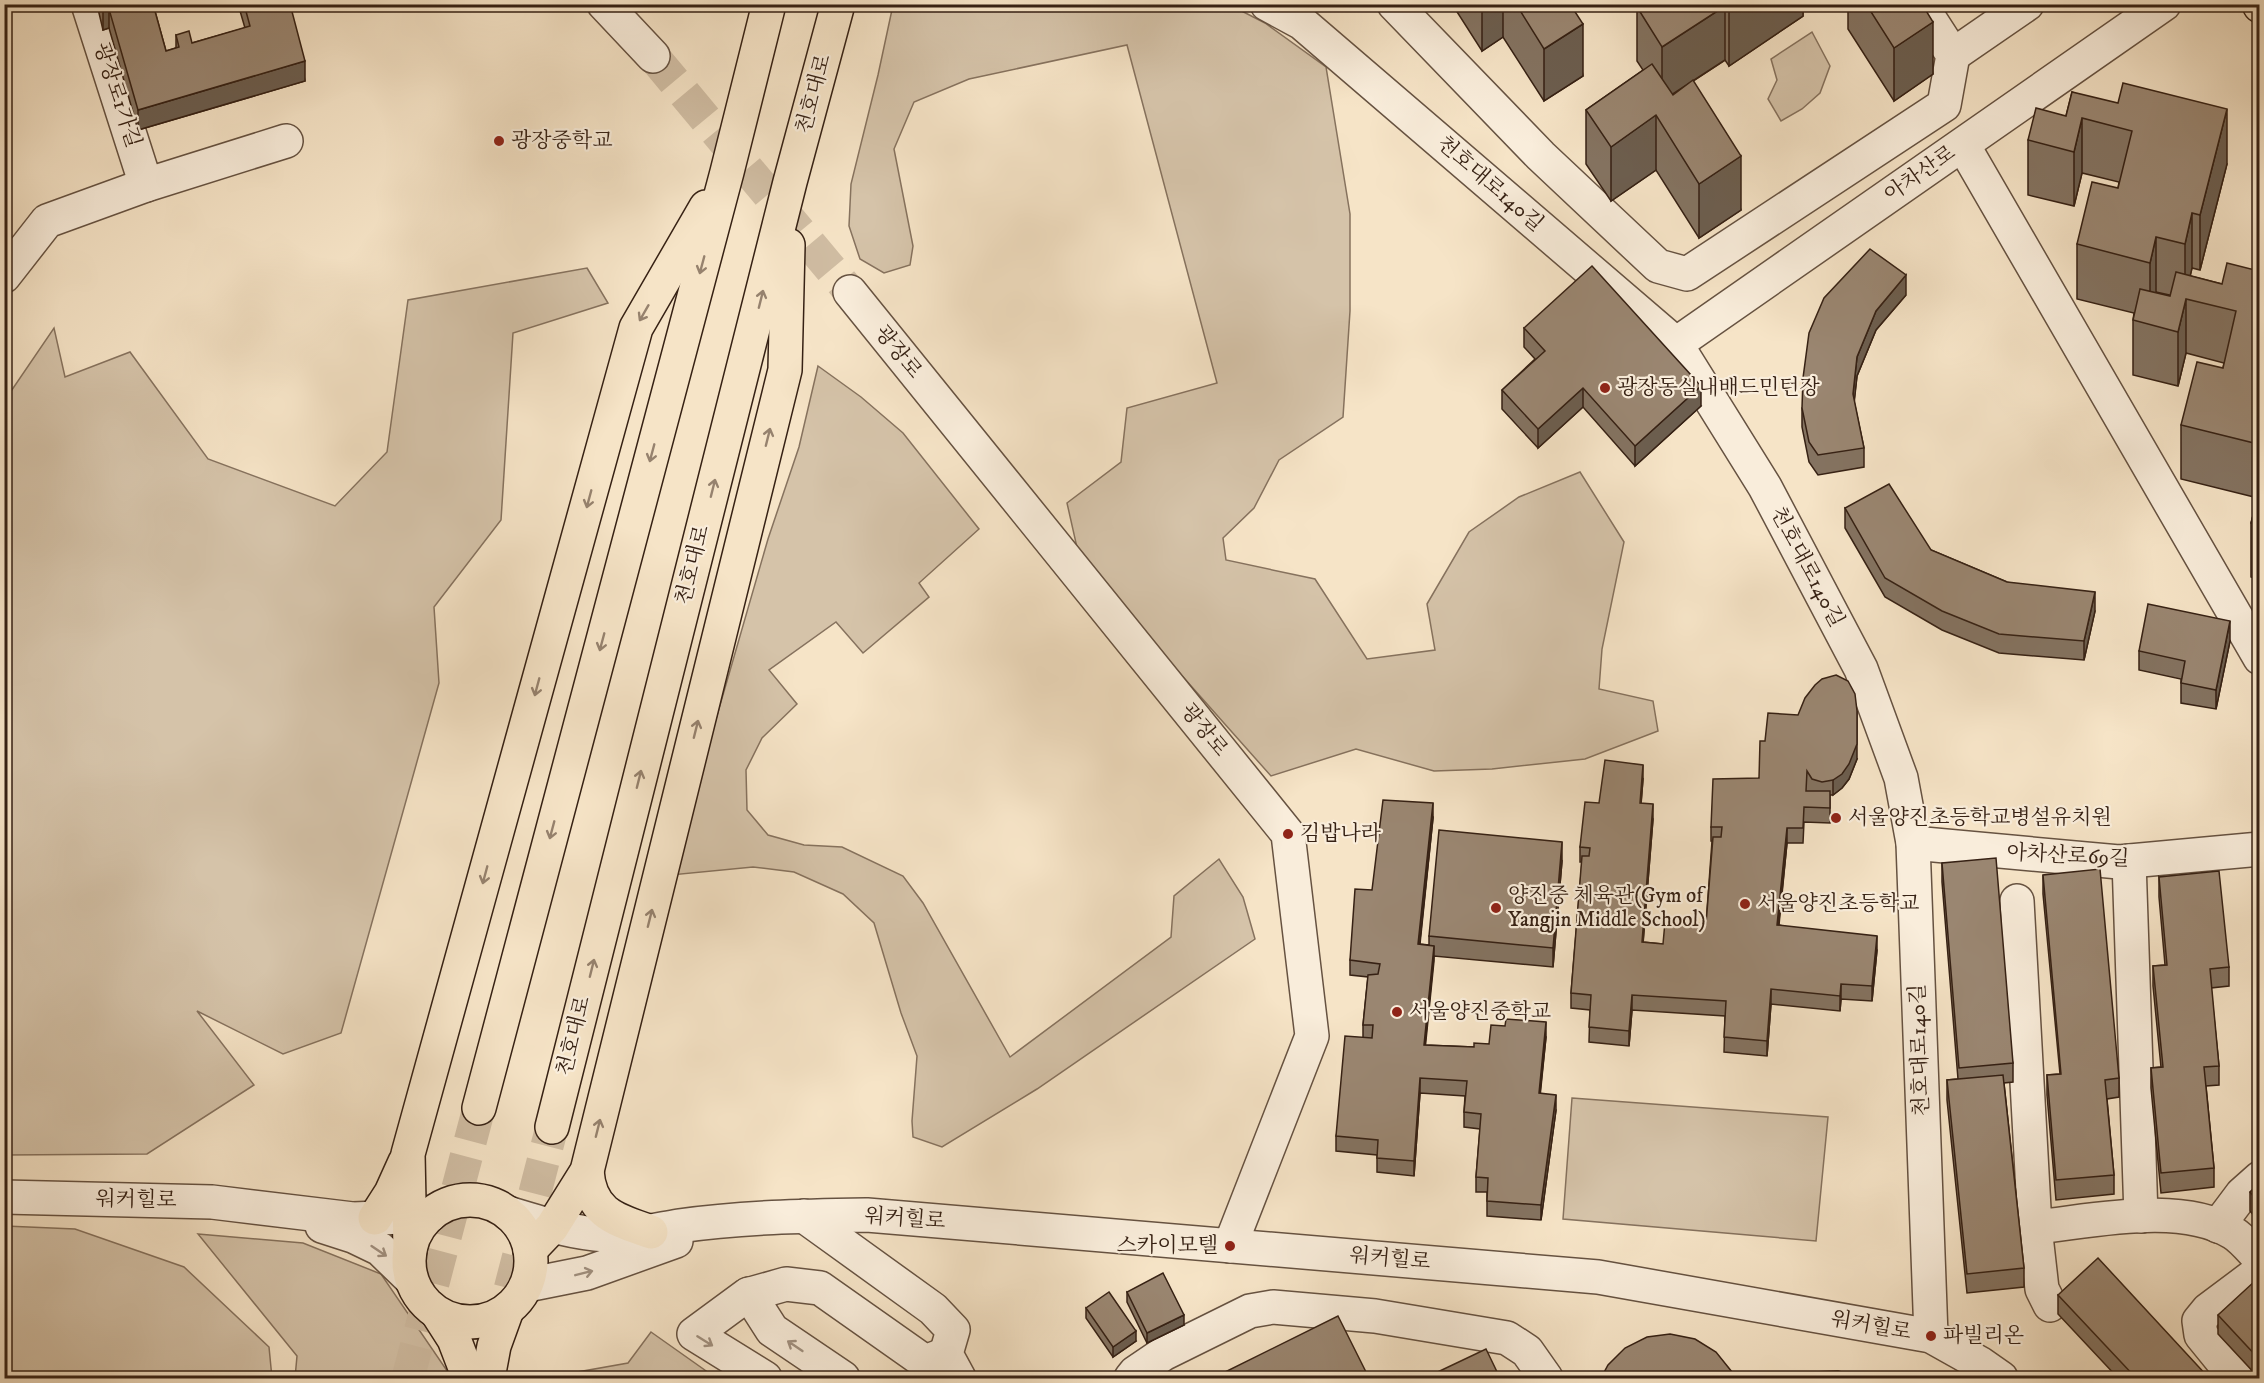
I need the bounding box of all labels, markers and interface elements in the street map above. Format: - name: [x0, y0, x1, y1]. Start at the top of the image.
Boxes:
- street label: 광장로1가길: [88, 39, 146, 151]
- street label: 천호대로: [791, 51, 837, 137]
- place label: 광장중학교: [511, 128, 612, 154]
- street label: 천호대로140길: [1431, 131, 1549, 237]
- marker: 광장중학교: [492, 134, 506, 148]
- street label: 아차산로: [1879, 140, 1961, 208]
- one-way arrow: [696, 255, 708, 274]
- one-way arrow: [755, 290, 767, 309]
- one-way arrow: [638, 304, 650, 321]
- street label: 광장로: [869, 320, 927, 384]
- place label: 광장동실내배드민턴장: [1617, 375, 1821, 401]
- marker: 광장동실내배드민턴장: [1598, 381, 1612, 395]
- one-way arrow: [763, 428, 775, 447]
- one-way arrow: [646, 443, 658, 462]
- one-way arrow: [707, 479, 719, 498]
- one-way arrow: [582, 490, 594, 509]
- street label: 천호대로140길: [1764, 502, 1850, 632]
- street label: 천호대로: [671, 522, 715, 608]
- one-way arrow: [596, 632, 608, 651]
- one-way arrow: [531, 678, 542, 697]
- street label: 광장로: [1175, 698, 1233, 762]
- one-way arrow: [691, 719, 703, 738]
- one-way arrow: [634, 770, 646, 789]
- place label: 서울양진초등학교병설유치원: [1848, 805, 2112, 831]
- marker: 서울양진초등학교병설유치원: [1829, 811, 1843, 825]
- one-way arrow: [546, 820, 558, 839]
- place label: 김밥나라: [1300, 821, 1382, 847]
- marker: 김밥나라: [1281, 827, 1295, 841]
- street label: 아차산로69길: [2006, 840, 2130, 872]
- one-way arrow: [479, 866, 490, 885]
- place label: 양진중 체육관(Gym of Yangjin Middle School): [1508, 883, 1706, 933]
- place label: 서울양진초등학교: [1757, 891, 1919, 917]
- marker: 서울양진초등학교: [1738, 897, 1752, 911]
- marker: 양진중 체육관(Gym of Yangjin Middle School): [1489, 901, 1503, 915]
- one-way arrow: [644, 909, 656, 928]
- one-way arrow: [586, 959, 598, 978]
- street label: 천호대로140길: [1905, 983, 1935, 1117]
- street label: 천호대로: [552, 993, 596, 1079]
- place label: 서울양진중학교: [1409, 999, 1551, 1025]
- marker: 서울양진중학교: [1390, 1005, 1404, 1019]
- one-way arrow: [592, 1118, 604, 1137]
- street label: 워커힐로: [95, 1186, 177, 1214]
- street label: 워커힐로: [864, 1203, 946, 1235]
- place label: 스카이모텔: [1117, 1233, 1218, 1259]
- marker: 스카이모텔: [1223, 1239, 1237, 1253]
- street label: 워커힐로: [1348, 1243, 1432, 1275]
- one-way arrow: [371, 1244, 388, 1257]
- one-way arrow: [574, 1267, 593, 1279]
- street label: 워커힐로: [1829, 1306, 1913, 1346]
- place label: 파빌리온: [1943, 1323, 2024, 1349]
- marker: 파빌리온: [1924, 1329, 1938, 1343]
- one-way arrow: [696, 1336, 713, 1348]
- one-way arrow: [787, 1340, 803, 1352]

